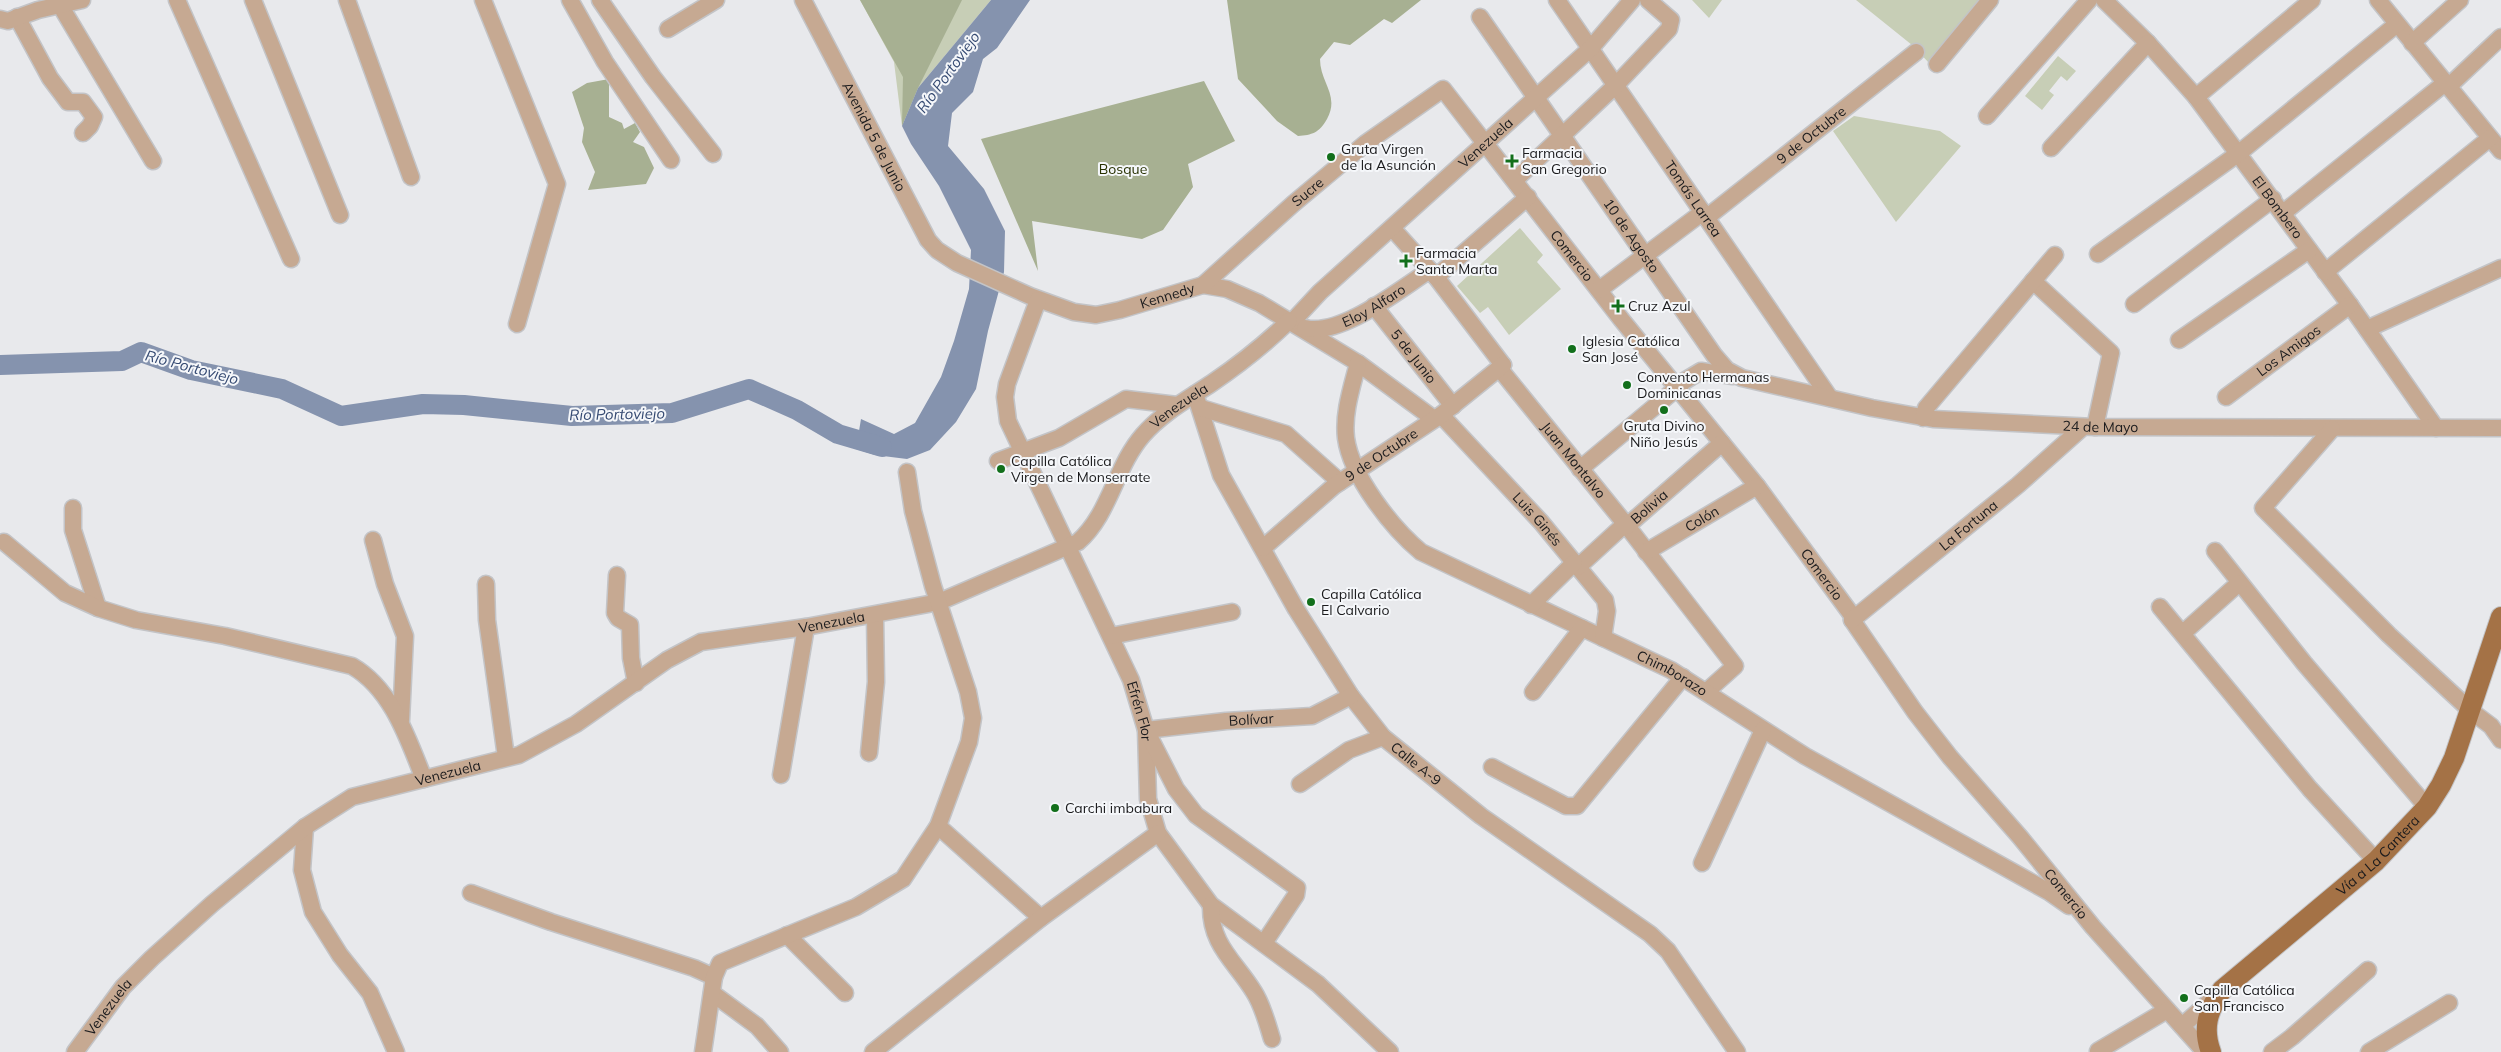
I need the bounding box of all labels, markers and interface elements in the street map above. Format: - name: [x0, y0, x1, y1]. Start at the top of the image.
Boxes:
- water label: Río Portoviejo: [912, 27, 984, 116]
- street label: Avenida 5 de Junio: [838, 79, 910, 194]
- street label: 9 de Octubre: [1773, 102, 1849, 168]
- street label: Venezuela: [1455, 114, 1517, 172]
- place label: Gruta Virgen de la Asunción: [1341, 140, 1436, 174]
- place label: Farmacia San Gregorio: [1522, 144, 1607, 178]
- marker: Gruta Virgen de la Asunción: [1325, 151, 1337, 163]
- marker: Farmacia San Gregorio: [1506, 155, 1518, 167]
- street label: Tomás Larrea: [1661, 157, 1726, 240]
- park label: Bosque: [1099, 160, 1147, 178]
- street label: El Bombero: [2248, 172, 2307, 242]
- street label: Sucre: [1288, 173, 1327, 210]
- street label: 10 de Agosto: [1599, 195, 1663, 276]
- street label: Comercio: [1546, 226, 1598, 285]
- place label: Farmacia Santa Marta: [1416, 244, 1497, 278]
- marker: Farmacia Santa Marta: [1400, 255, 1412, 267]
- street label: Kennedy: [1138, 279, 1197, 312]
- street label: Eloy Alfaro: [1339, 280, 1409, 331]
- place label: Cruz Azul: [1628, 297, 1691, 315]
- marker: Cruz Azul: [1612, 300, 1624, 312]
- street label: Los Amigos: [2253, 321, 2324, 380]
- street label: 5 de Junio: [1387, 326, 1441, 387]
- place label: Iglesia Católica San José: [1582, 332, 1680, 366]
- marker: Iglesia Católica San José: [1566, 343, 1578, 355]
- water label: Río Portoviejo: [143, 345, 241, 389]
- place label: Convento Hermanas Dominicanas: [1637, 368, 1770, 402]
- street label: Venezuela: [1146, 379, 1211, 432]
- marker: Convento Hermanas Dominicanas: [1621, 379, 1633, 391]
- water label: Río Portoviejo: [569, 404, 665, 424]
- marker: Gruta Divino Niño Jesús: [1658, 404, 1670, 416]
- street label: 24 de Mayo: [2062, 416, 2138, 436]
- place label: Gruta Divino Niño Jesús: [1623, 417, 1705, 451]
- street label: Juan Montalvo: [1537, 418, 1610, 502]
- street label: 9 de Octubre: [1342, 424, 1421, 485]
- place label: Capilla Católica Virgen de Monserrate: [1011, 452, 1150, 486]
- marker: Capilla Católica Virgen de Monserrate: [995, 463, 1007, 475]
- street label: Bolivia: [1627, 486, 1671, 528]
- street label: Luis Ginés: [1509, 489, 1566, 550]
- street label: La Fortuna: [1935, 496, 2001, 555]
- street label: Colón: [1682, 502, 1722, 536]
- street label: Comercio: [1797, 545, 1847, 604]
- place label: Capilla Católica El Calvario: [1321, 585, 1422, 619]
- marker: Capilla Católica El Calvario: [1305, 596, 1317, 608]
- street label: Venezuela: [797, 607, 866, 637]
- street label: Chimborazo: [1634, 646, 1711, 700]
- street label: Efrén Flor: [1123, 679, 1155, 742]
- street label: Bolívar: [1228, 709, 1275, 730]
- street label: Calle A-9: [1387, 738, 1445, 790]
- street label: Venezuela: [413, 756, 483, 790]
- place label: Carchi imbabura: [1065, 799, 1172, 817]
- marker: Carchi imbabura: [1049, 802, 1061, 814]
- street label: Vía a La Cantera: [2332, 812, 2423, 900]
- street label: Comercio: [2040, 865, 2092, 923]
- street label: Venezuela: [81, 974, 136, 1039]
- place label: Capilla Católica San Francisco: [2194, 981, 2295, 1015]
- marker: Capilla Católica San Francisco: [2178, 992, 2190, 1004]

